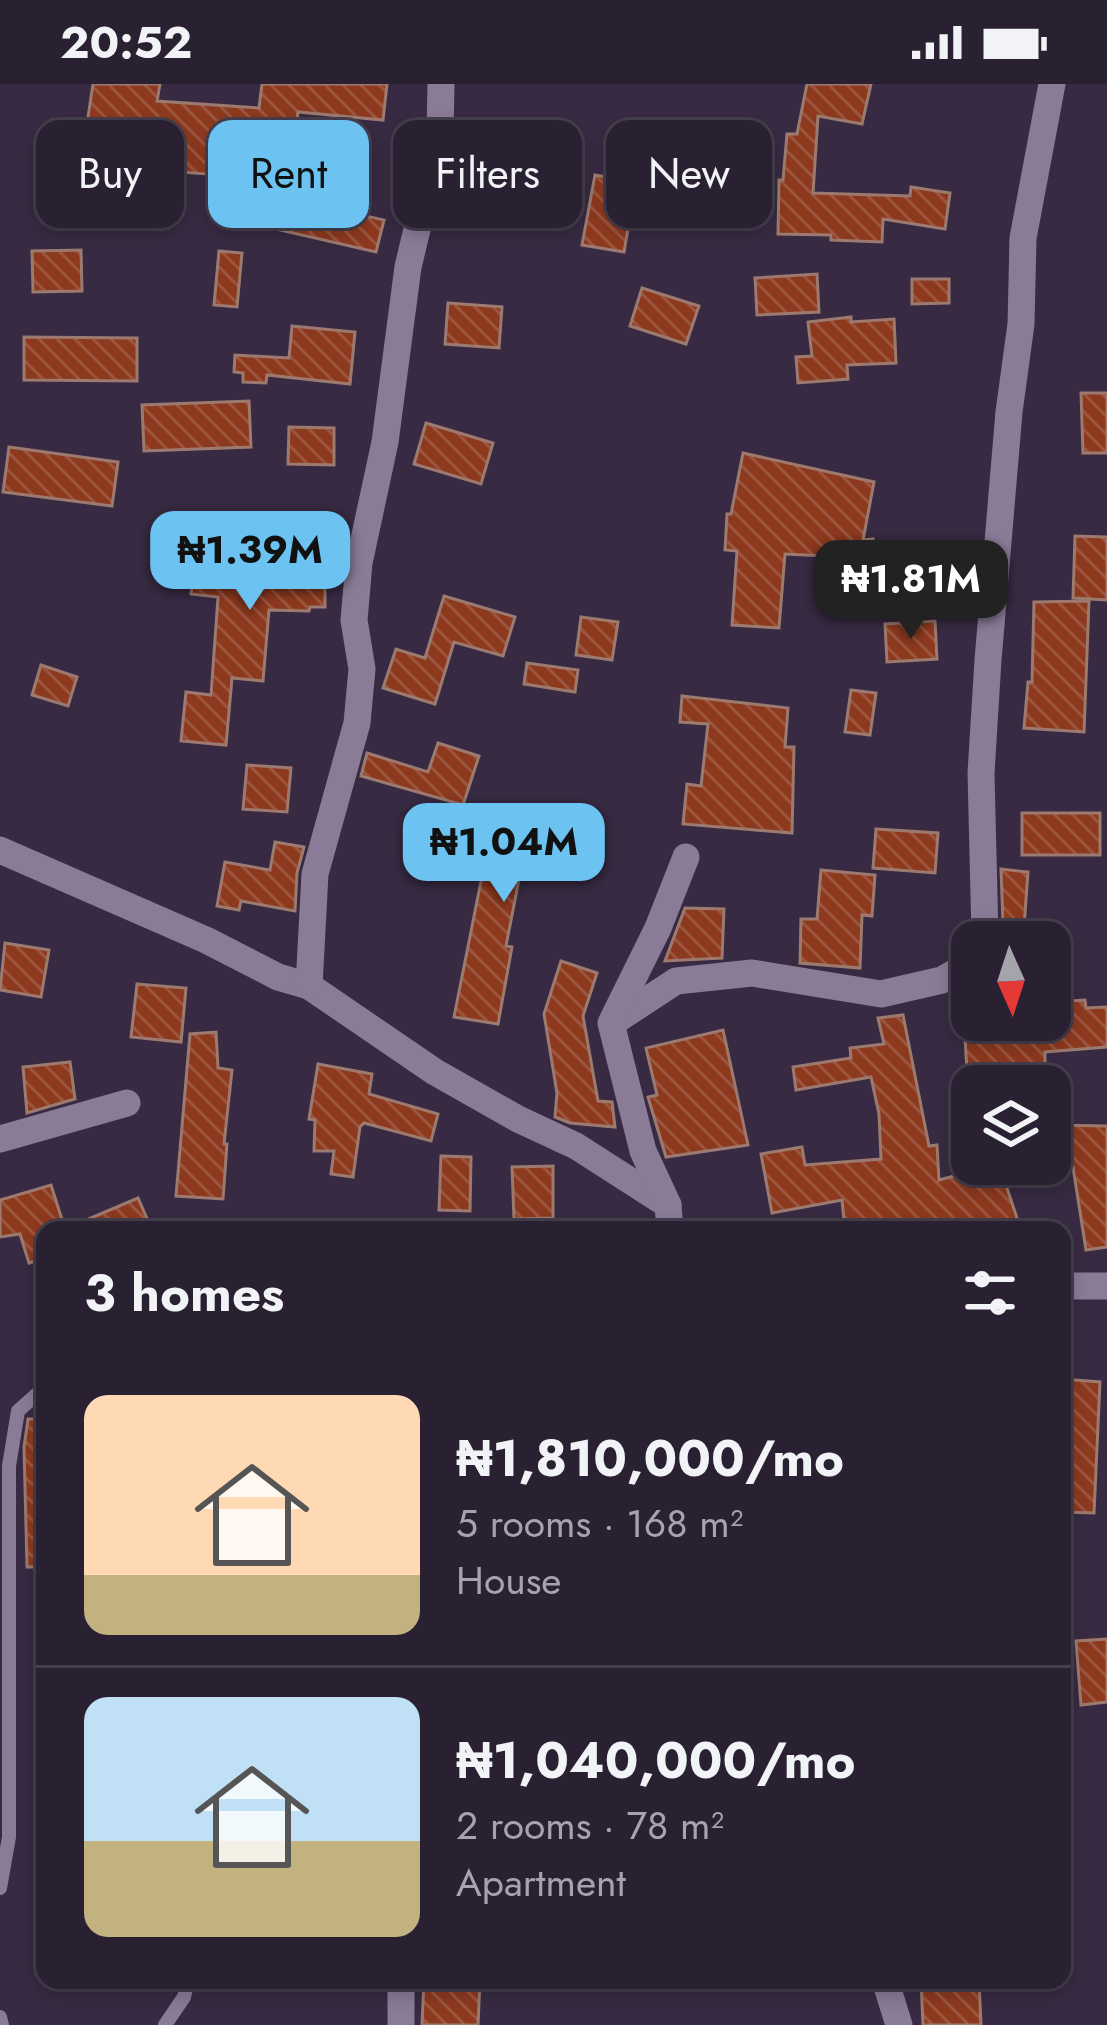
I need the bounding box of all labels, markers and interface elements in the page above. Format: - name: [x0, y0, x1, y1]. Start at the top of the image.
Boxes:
- text: 20:52: [60, 10, 192, 75]
- chip: Buy: [36, 120, 184, 228]
- chip: Rent: [208, 120, 369, 228]
- chip: Filters: [393, 120, 582, 228]
- chip: New: [606, 120, 772, 228]
- pin: ₦1.39M: [152, 511, 348, 613]
- text: ₦1.39M: [177, 521, 323, 578]
- pin: ₦1.81M: [813, 540, 1009, 642]
- text: ₦1.81M: [841, 550, 981, 607]
- pin: ₦1.04M: [406, 803, 602, 905]
- text: ₦1.04M: [430, 813, 578, 870]
- north arrow: [951, 921, 1071, 1041]
- map controls: [951, 921, 1071, 1185]
- button: layers: [951, 1065, 1071, 1185]
- text: 3 homes: [84, 1256, 284, 1330]
- icon: filters: [957, 1260, 1023, 1326]
- text: ₦1,810,000/mo: [456, 1421, 844, 1495]
- icon: home: [180, 1443, 324, 1587]
- text: 5 rooms · 168 m²: [456, 1495, 743, 1552]
- text: House: [456, 1552, 561, 1609]
- text: ₦1,040,000/mo: [456, 1723, 856, 1797]
- icon: home: [180, 1745, 324, 1889]
- text: 2 rooms · 78 m²: [456, 1797, 724, 1854]
- text: Apartment: [456, 1854, 626, 1911]

